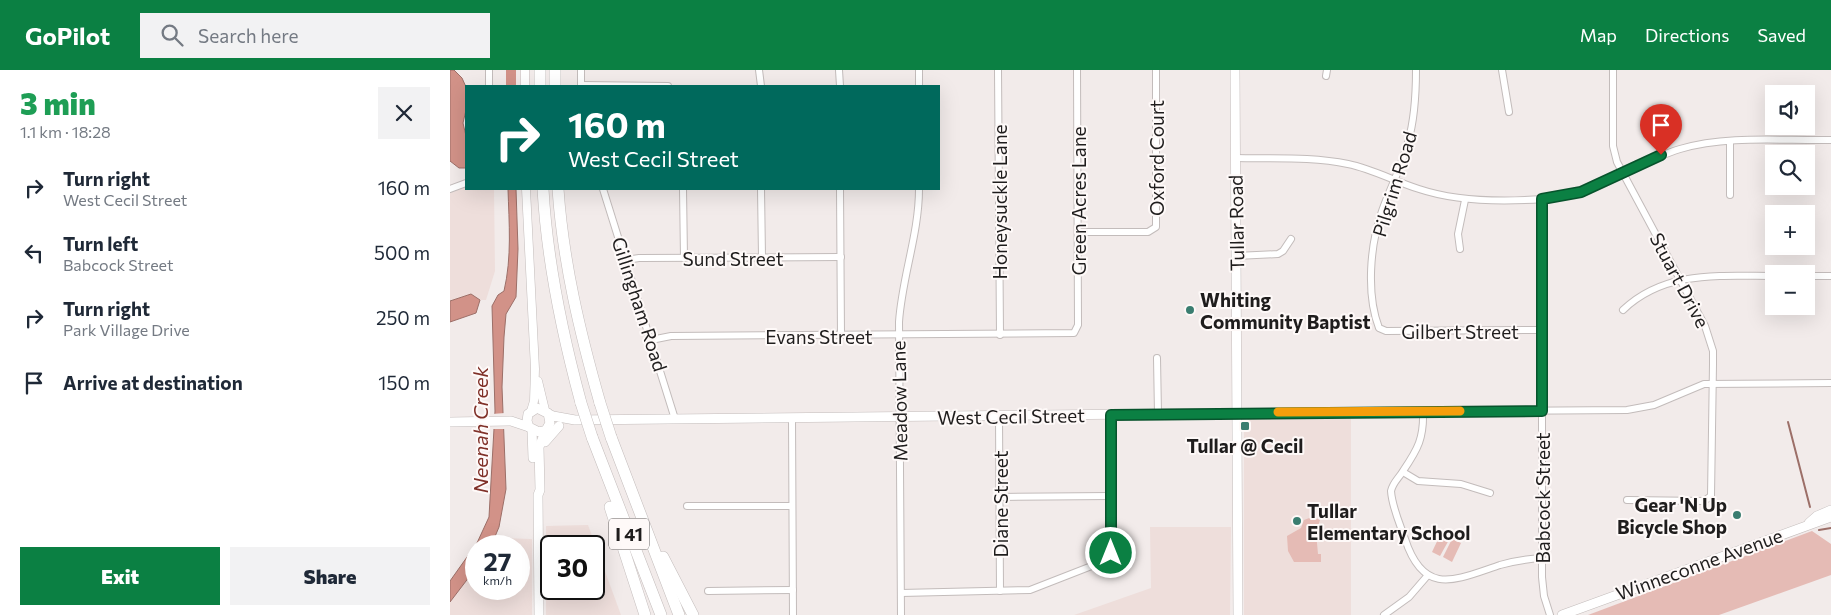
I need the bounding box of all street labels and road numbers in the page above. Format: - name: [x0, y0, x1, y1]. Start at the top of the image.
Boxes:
- street label: Oxford Court: [1145, 100, 1168, 216]
- street label: Honeysuckle Lane: [988, 124, 1011, 280]
- street label: Green Acres Lane: [1067, 126, 1090, 276]
- street label: Pilgrim Road: [1367, 129, 1421, 239]
- street label: Tullar Road: [1224, 175, 1248, 271]
- street label: Stuart Drive: [1645, 229, 1715, 331]
- street label: Gillingham Road: [607, 234, 673, 374]
- street label: Sund Street: [683, 247, 784, 270]
- street label: Gilbert Street: [1401, 320, 1519, 343]
- street label: Evans Street: [765, 325, 873, 348]
- street label: Meadow Lane: [886, 340, 912, 462]
- street label: West Cecil Street: [937, 403, 1085, 429]
- street label: Babcock Street: [1531, 432, 1554, 564]
- street label: Diane Street: [989, 450, 1012, 558]
- road number: I 41: [609, 518, 649, 549]
- street label: Winneconne Avenue: [1613, 523, 1785, 605]

